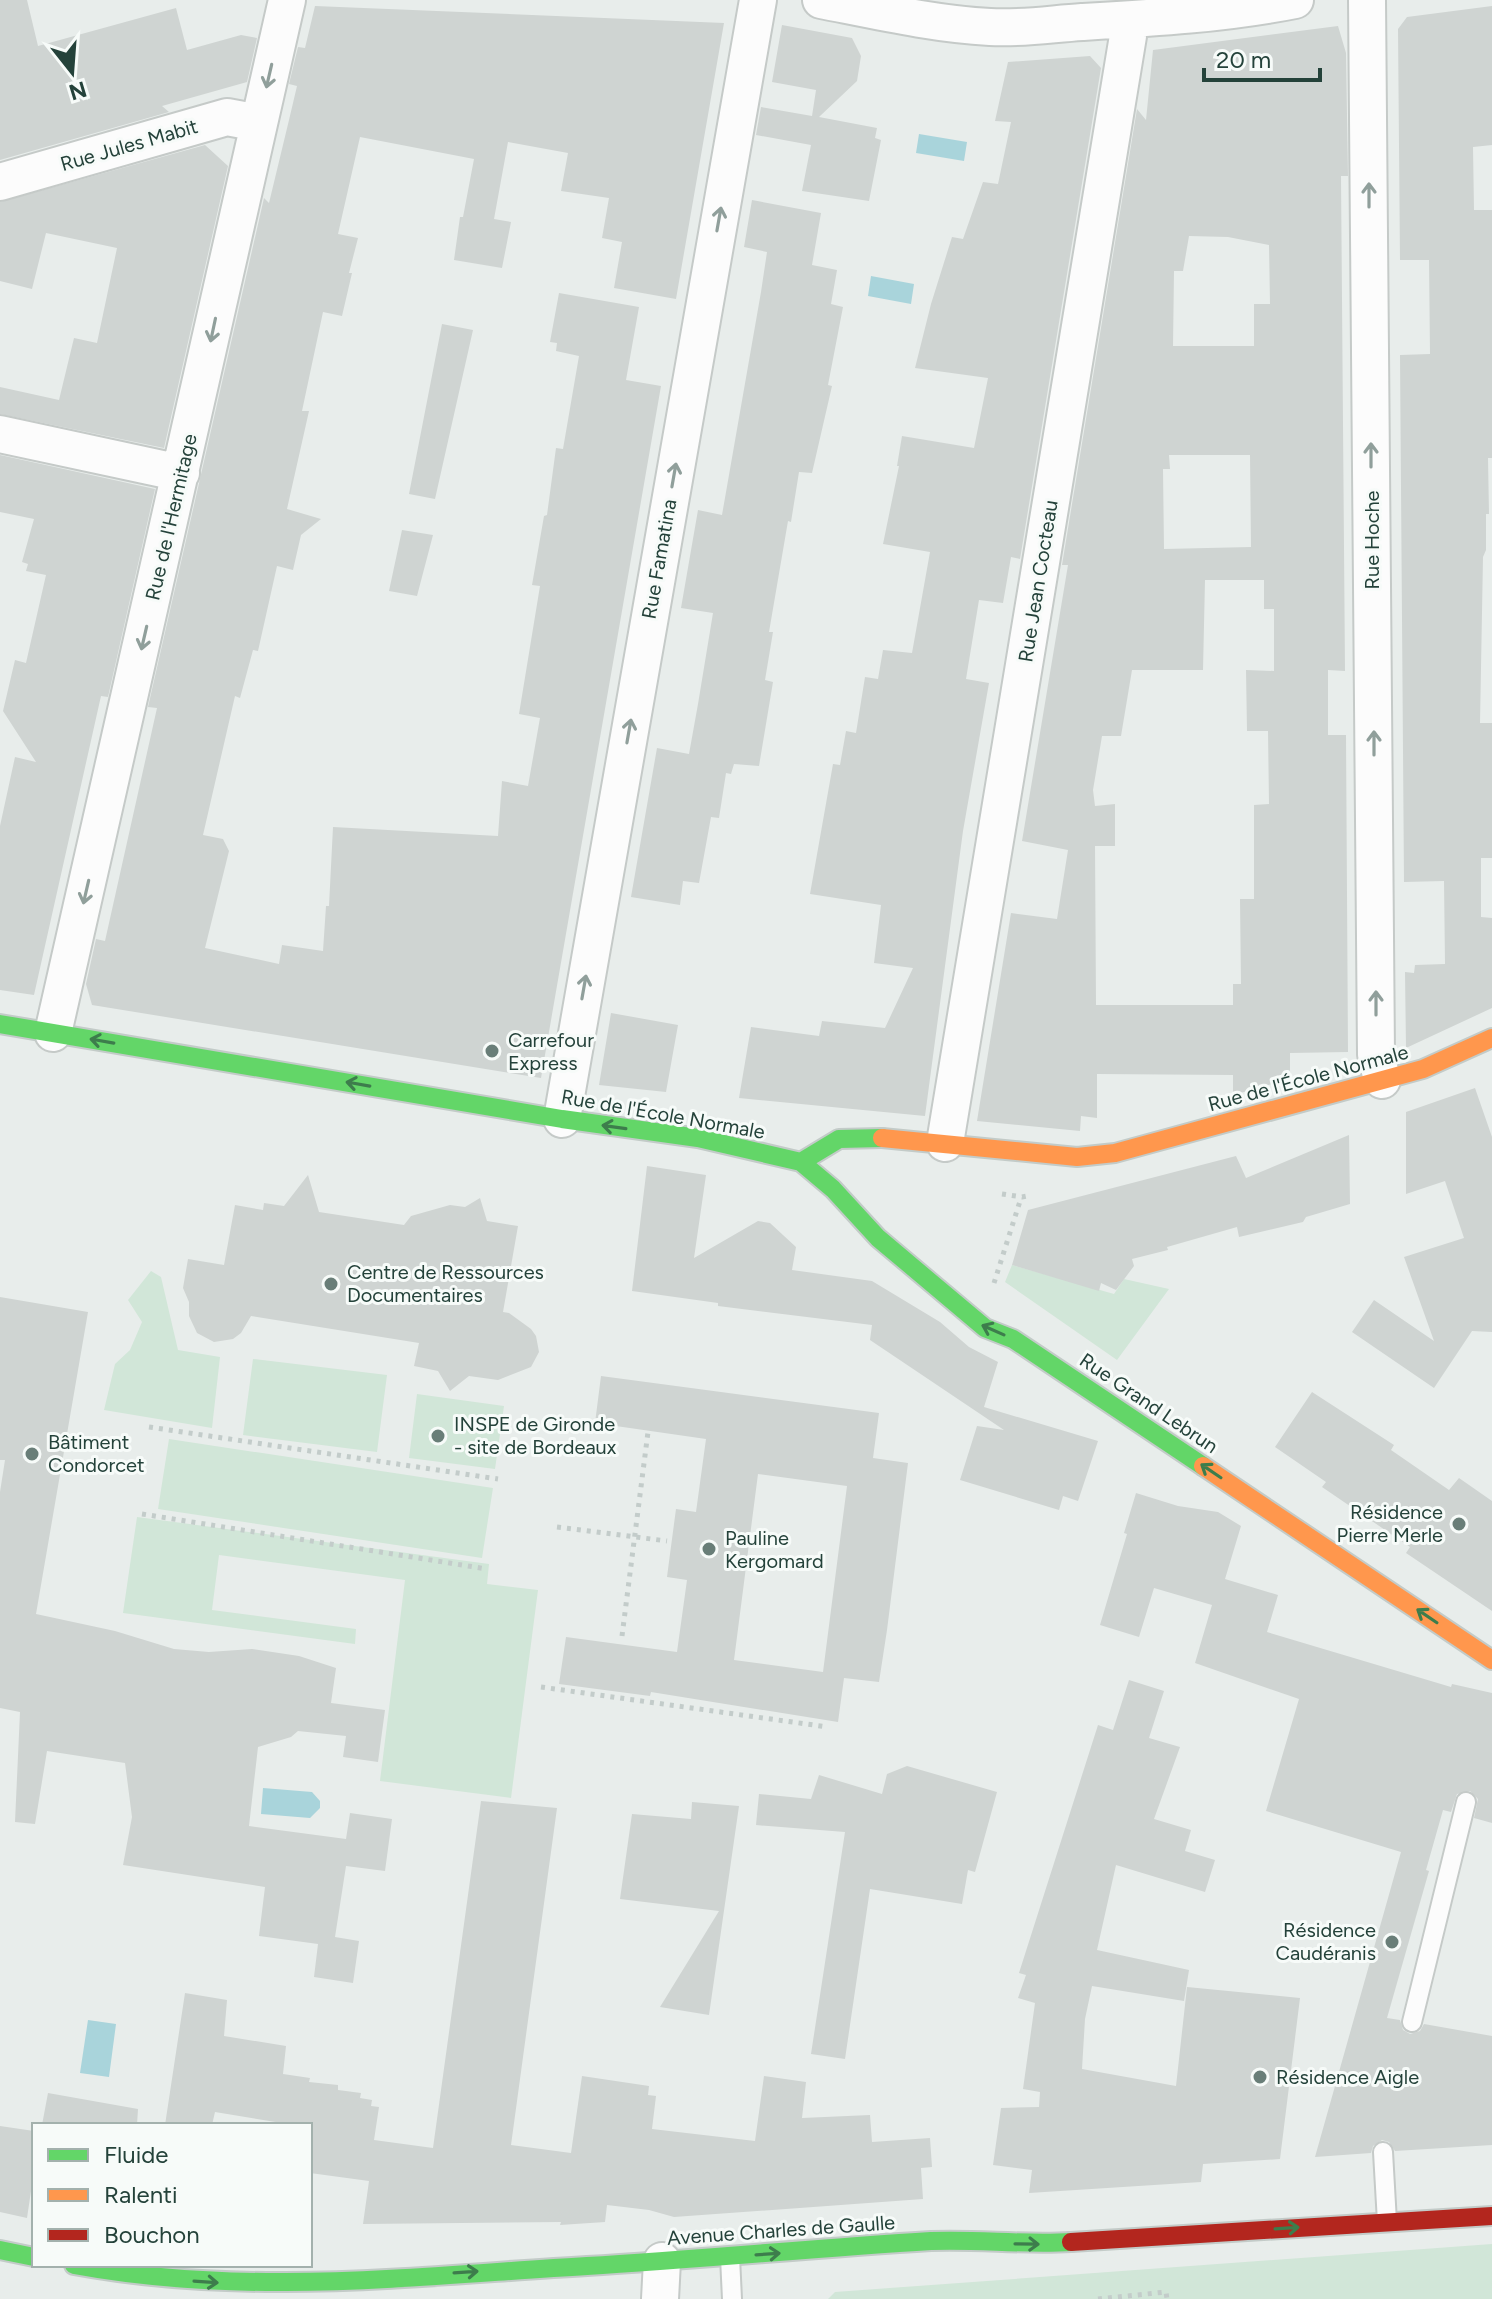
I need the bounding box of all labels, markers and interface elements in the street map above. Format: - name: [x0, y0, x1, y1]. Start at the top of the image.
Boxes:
- north arrow: [32, 32, 112, 112]
- scale bar: [1204, 32, 1320, 82]
- text: 20 m: [1216, 45, 1271, 74]
- one-way arrow: [261, 63, 276, 88]
- text: N: [66, 75, 90, 106]
- street label: Rue Jules Mabit: [58, 114, 200, 176]
- one-way arrow: [1361, 182, 1377, 209]
- one-way arrow: [713, 206, 728, 232]
- one-way arrow: [205, 316, 220, 342]
- street label: Rue de l'Hermitage: [140, 431, 202, 603]
- one-way arrow: [1363, 442, 1379, 469]
- one-way arrow: [668, 462, 683, 488]
- street label: Rue Hoche: [1360, 490, 1384, 590]
- street label: Rue Famatina: [637, 497, 681, 621]
- street label: Rue Jean Cocteau: [1013, 498, 1063, 664]
- one-way arrow: [135, 625, 150, 650]
- one-way arrow: [622, 718, 637, 744]
- one-way arrow: [1366, 730, 1382, 757]
- one-way arrow: [77, 878, 92, 904]
- one-way arrow: [577, 974, 592, 1000]
- one-way arrow: [1368, 990, 1384, 1017]
- place label: Carrefour Express: [508, 1028, 594, 1075]
- one-way arrow: [89, 1033, 115, 1048]
- street label: Rue de l'École Normale: [1205, 1040, 1411, 1116]
- marker: Carrefour Express: [483, 1042, 501, 1060]
- one-way arrow: [346, 1076, 371, 1091]
- street label: Rue de l'École Normale: [559, 1084, 767, 1144]
- one-way arrow: [602, 1119, 628, 1134]
- place label: Centre de Ressources Documentaires: [347, 1260, 544, 1307]
- marker: Centre de Ressources Documentaires: [322, 1275, 340, 1293]
- one-way arrow: [982, 1322, 1006, 1337]
- street label: Rue Grand Lebrun: [1075, 1348, 1223, 1458]
- place label: INSPE de Gironde - site de Bordeaux: [454, 1412, 617, 1459]
- marker: INSPE de Gironde - site de Bordeaux: [429, 1427, 447, 1445]
- place label: Bâtiment Condorcet: [48, 1430, 145, 1477]
- marker: Bâtiment Condorcet: [23, 1445, 41, 1463]
- one-way arrow: [1201, 1463, 1223, 1480]
- place label: Résidence Pierre Merle: [1337, 1500, 1443, 1547]
- marker: Résidence Pierre Merle: [1450, 1515, 1468, 1533]
- place label: Pauline Kergomard: [725, 1526, 824, 1573]
- marker: Pauline Kergomard: [700, 1540, 718, 1558]
- one-way arrow: [1417, 1608, 1439, 1624]
- place label: Résidence Caudéranis: [1275, 1918, 1376, 1965]
- marker: Résidence Caudéranis: [1383, 1933, 1401, 1951]
- place label: Résidence Aigle: [1276, 2065, 1419, 2089]
- marker: Résidence Aigle: [1251, 2068, 1269, 2086]
- legend: [32, 2123, 312, 2267]
- text: Fluide: [104, 2140, 168, 2169]
- text: Ralenti: [104, 2180, 178, 2209]
- street label: Avenue Charles de Gaulle: [666, 2210, 896, 2250]
- text: Bouchon: [104, 2220, 200, 2249]
- one-way arrow: [1273, 2220, 1299, 2235]
- one-way arrow: [1013, 2236, 1040, 2252]
- one-way arrow: [754, 2246, 781, 2261]
- one-way arrow: [452, 2264, 479, 2279]
- one-way arrow: [192, 2275, 219, 2290]

